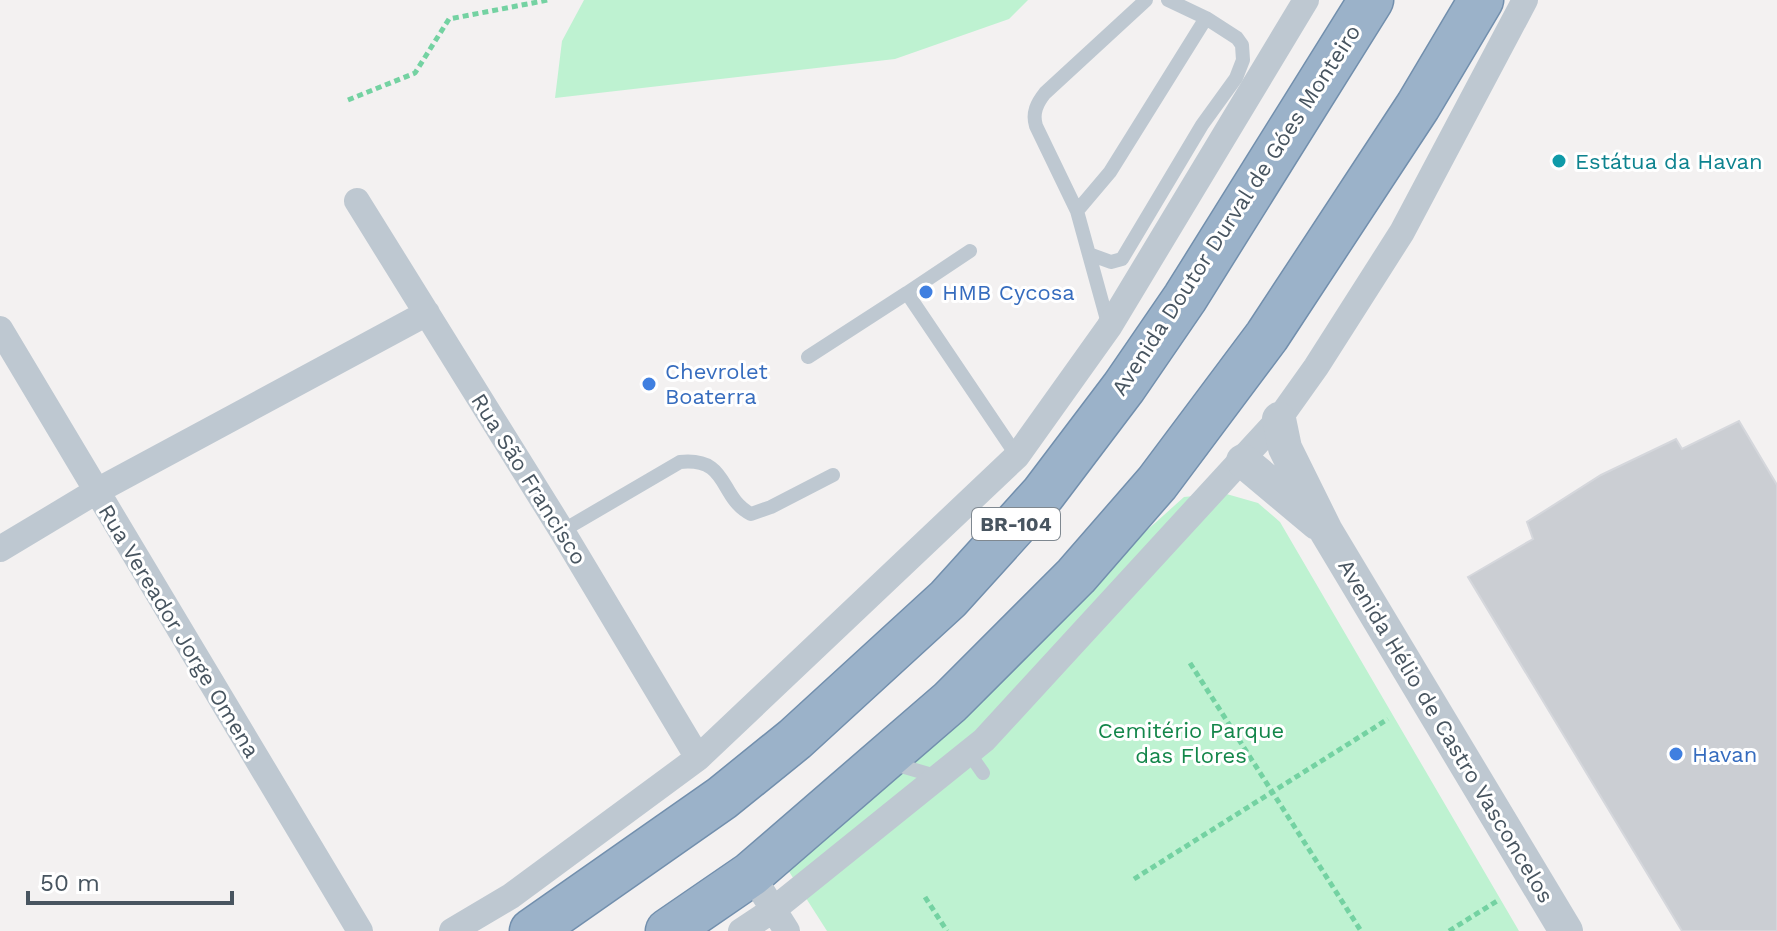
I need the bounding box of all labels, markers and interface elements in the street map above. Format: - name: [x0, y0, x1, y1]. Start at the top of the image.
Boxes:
- street label: Avenida Doutor Durval de Góes Monteiro: [1107, 20, 1365, 400]
- place label: Estátua da Havan: [1575, 149, 1763, 174]
- marker: Estátua da Havan: [1550, 152, 1568, 170]
- place label: HMB Cycosa: [942, 280, 1075, 305]
- marker: HMB Cycosa: [917, 283, 935, 301]
- place label: Chevrolet Boaterra: [665, 359, 768, 409]
- marker: Chevrolet Boaterra: [640, 375, 658, 393]
- street label: Rua São Francisco: [466, 389, 592, 569]
- street label: Rua Vereador Jorge Omena: [93, 500, 265, 762]
- road number: BR-104: [972, 508, 1060, 540]
- street label: Avenida Hélio de Castro Vasconcelos: [1333, 555, 1559, 907]
- park label: Cemitério Parque das Flores: [1098, 718, 1284, 768]
- place label: Havan: [1692, 742, 1757, 767]
- marker: Havan: [1667, 745, 1685, 763]
- scale bar: [28, 855, 232, 905]
- text: 50 m: [40, 869, 100, 897]

